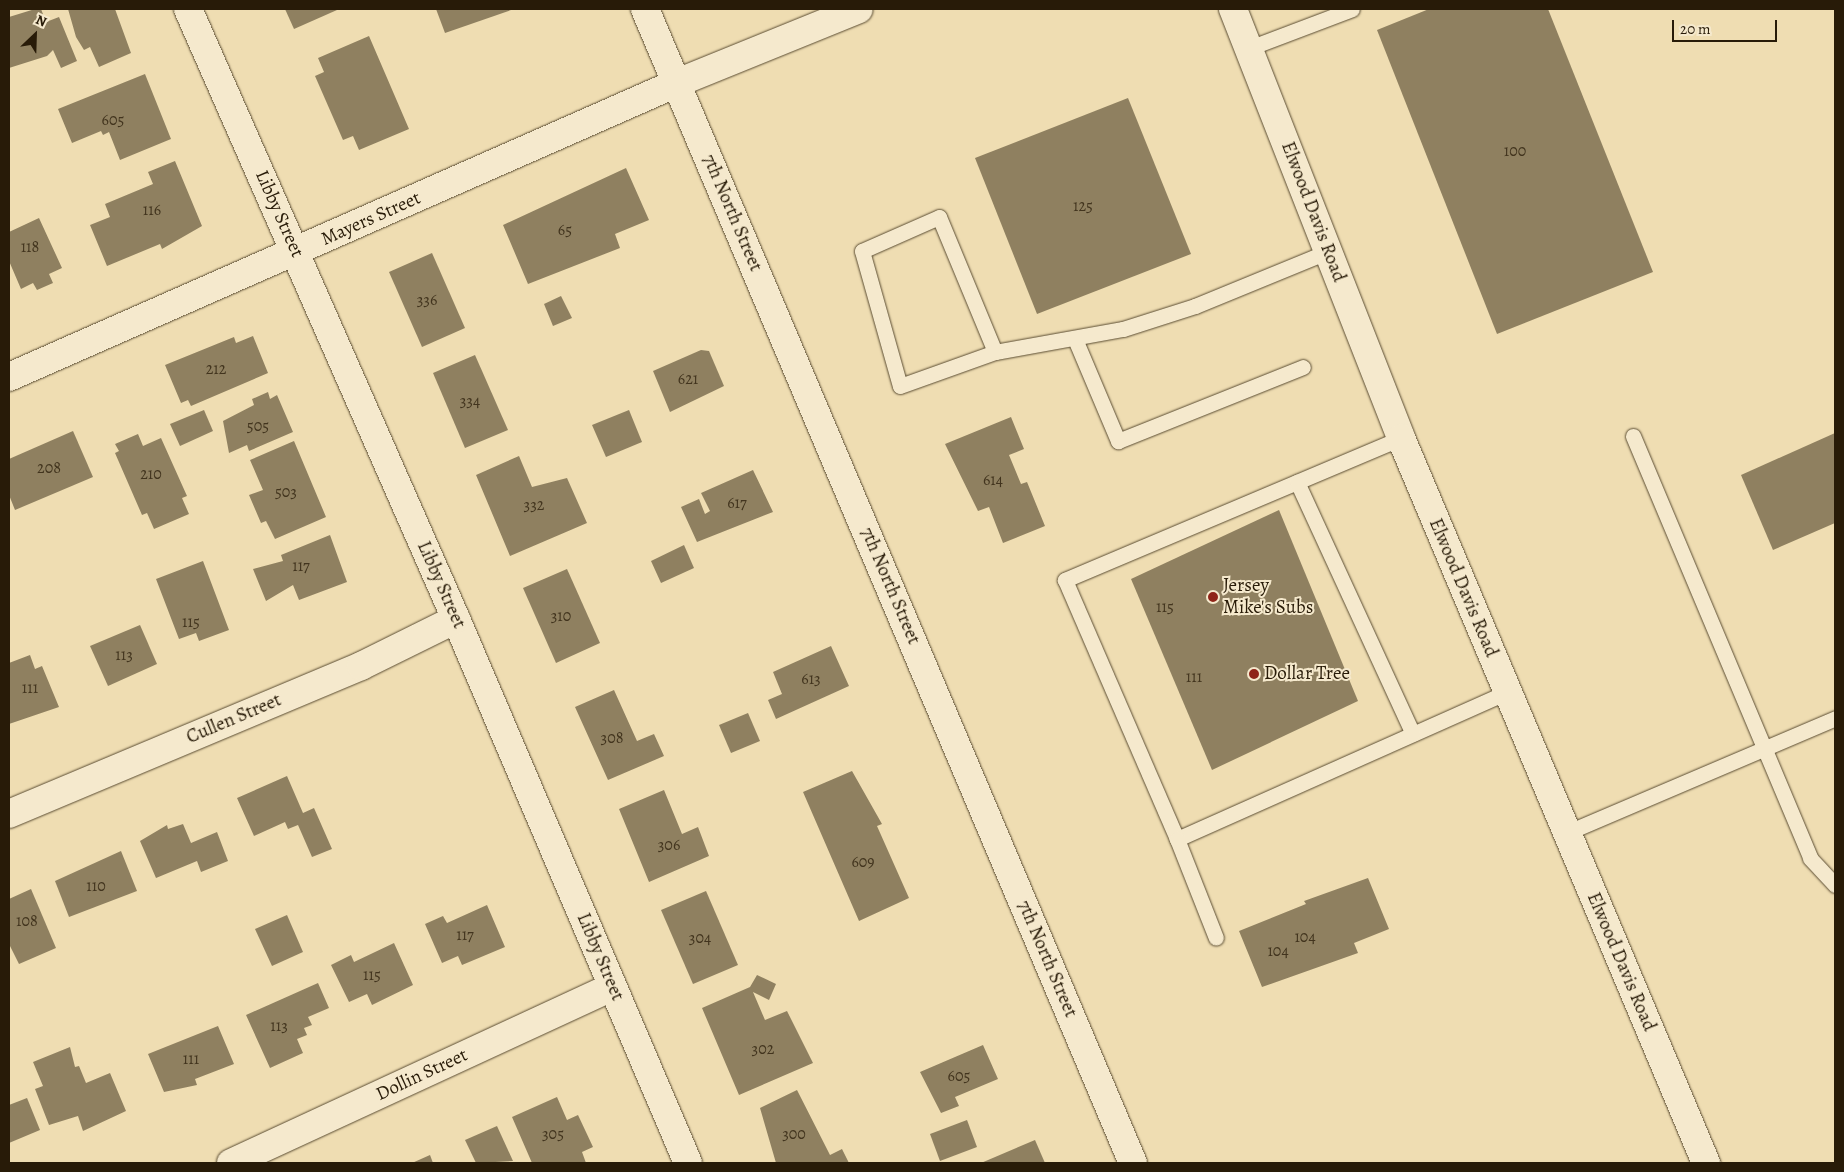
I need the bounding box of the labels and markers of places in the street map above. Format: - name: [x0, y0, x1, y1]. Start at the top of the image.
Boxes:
- place label: Jersey Mike's Subs: [1223, 575, 1313, 619]
- marker: Jersey Mike's Subs: [1207, 591, 1219, 603]
- place label: Dollar Tree: [1264, 663, 1350, 685]
- marker: Dollar Tree: [1248, 668, 1260, 680]

